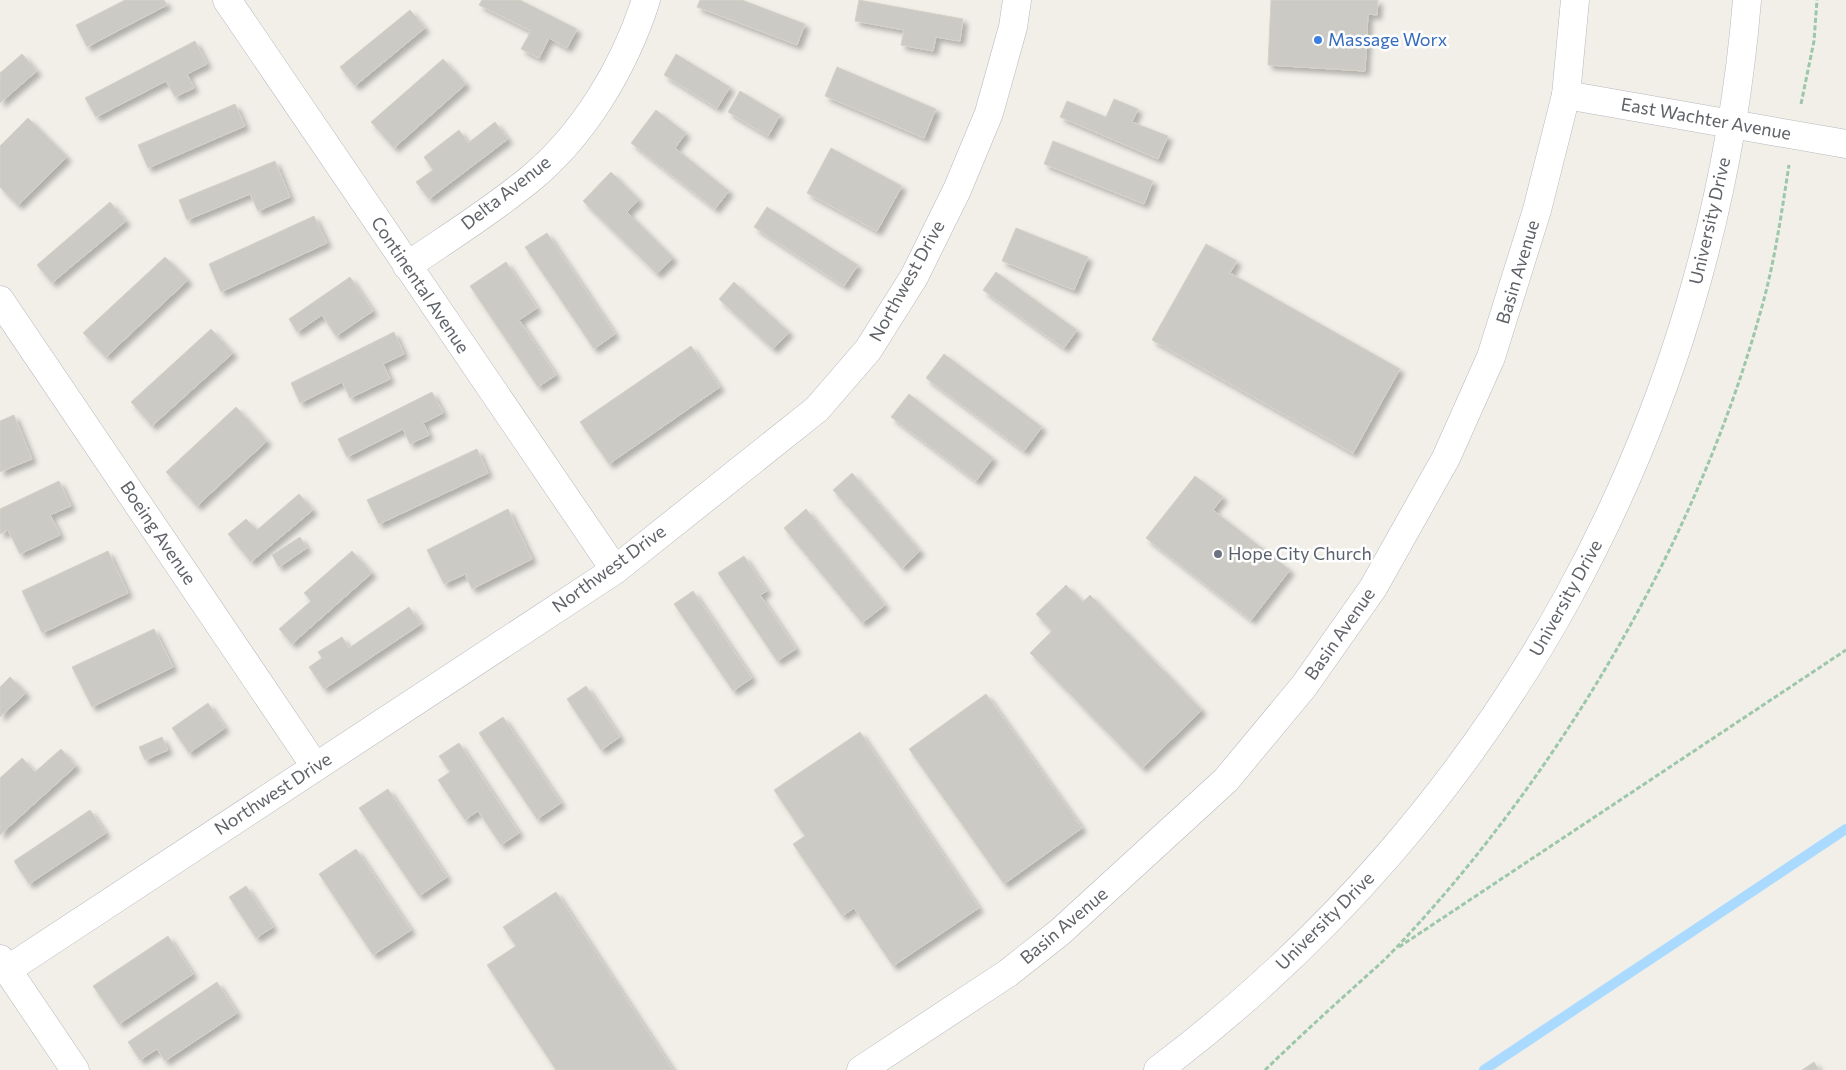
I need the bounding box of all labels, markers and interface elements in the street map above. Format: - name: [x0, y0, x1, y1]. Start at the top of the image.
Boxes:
- place label: Massage Worx: [1328, 28, 1448, 50]
- marker: Massage Worx: [1312, 34, 1324, 46]
- street label: East Wachter Avenue: [1619, 92, 1793, 144]
- street label: Delta Avenue: [456, 150, 555, 234]
- street label: University Drive: [1684, 155, 1734, 286]
- street label: Continental Avenue: [367, 212, 475, 357]
- street label: Northwest Drive: [864, 216, 948, 345]
- street label: Basin Avenue: [1491, 217, 1543, 326]
- street label: Boeing Avenue: [116, 477, 202, 588]
- street label: Northwest Drive: [547, 520, 670, 617]
- street label: University Drive: [1524, 535, 1606, 660]
- place label: Hope City Church: [1228, 542, 1372, 564]
- marker: Hope City Church: [1212, 548, 1224, 560]
- street label: Basin Avenue: [1299, 583, 1379, 684]
- street label: Northwest Drive: [210, 747, 335, 839]
- street label: University Drive: [1271, 867, 1378, 974]
- street label: Basin Avenue: [1015, 882, 1112, 968]

